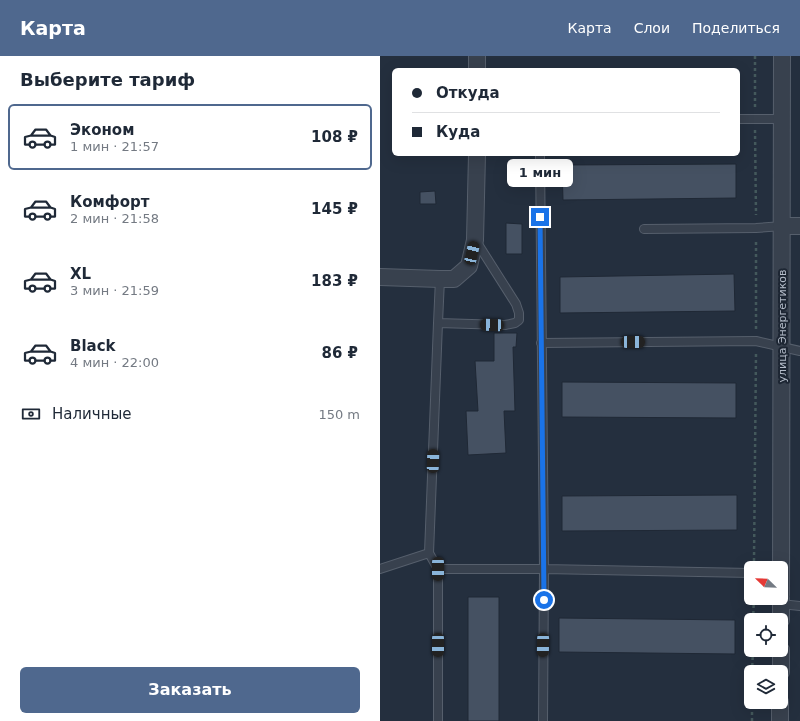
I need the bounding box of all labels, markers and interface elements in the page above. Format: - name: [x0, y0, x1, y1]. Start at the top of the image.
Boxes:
- text: Карта: [20, 17, 86, 39]
- text: Карта: [568, 20, 612, 36]
- text: Слои: [634, 20, 670, 36]
- text: Поделиться: [692, 20, 780, 36]
- text: Выберите тариф: [20, 69, 195, 90]
- text: Откуда: [436, 84, 500, 102]
- icon: car: [22, 119, 58, 155]
- text: Эконом: [70, 121, 134, 139]
- text: Куда: [436, 123, 480, 141]
- text: 108 ₽: [311, 128, 358, 146]
- text: 1 мин · 21:57: [70, 139, 159, 154]
- callout: 1 мин: [507, 159, 573, 187]
- text: 1 мин: [519, 165, 561, 180]
- icon: car: [22, 191, 58, 227]
- text: Комфорт: [70, 193, 149, 211]
- text: 145 ₽: [311, 200, 358, 218]
- route end: [531, 208, 549, 226]
- text: 2 мин · 21:58: [70, 211, 159, 226]
- car: [463, 240, 481, 266]
- icon: car: [22, 263, 58, 299]
- text: XL: [70, 265, 91, 283]
- street label: улица Энергетиков: [776, 270, 789, 383]
- text: 183 ₽: [311, 272, 358, 290]
- text: 3 мин · 21:59: [70, 283, 159, 298]
- car: [480, 319, 504, 331]
- icon: car: [22, 335, 58, 371]
- car: [621, 336, 645, 348]
- text: Black: [70, 337, 116, 355]
- text: 86 ₽: [321, 344, 358, 362]
- text: 4 мин · 22:00: [70, 355, 159, 370]
- icon: cash: [20, 403, 42, 425]
- text: Наличные: [52, 405, 132, 423]
- text: 150 m: [318, 407, 360, 422]
- car: [427, 449, 439, 473]
- car: [432, 557, 444, 581]
- north arrow: [744, 561, 788, 605]
- map controls: [744, 561, 788, 709]
- route start: [535, 591, 553, 609]
- button: locate: [744, 613, 788, 657]
- car: [432, 633, 444, 657]
- car: [537, 633, 549, 657]
- button: layers: [744, 665, 788, 709]
- button: Заказать: [20, 667, 360, 713]

